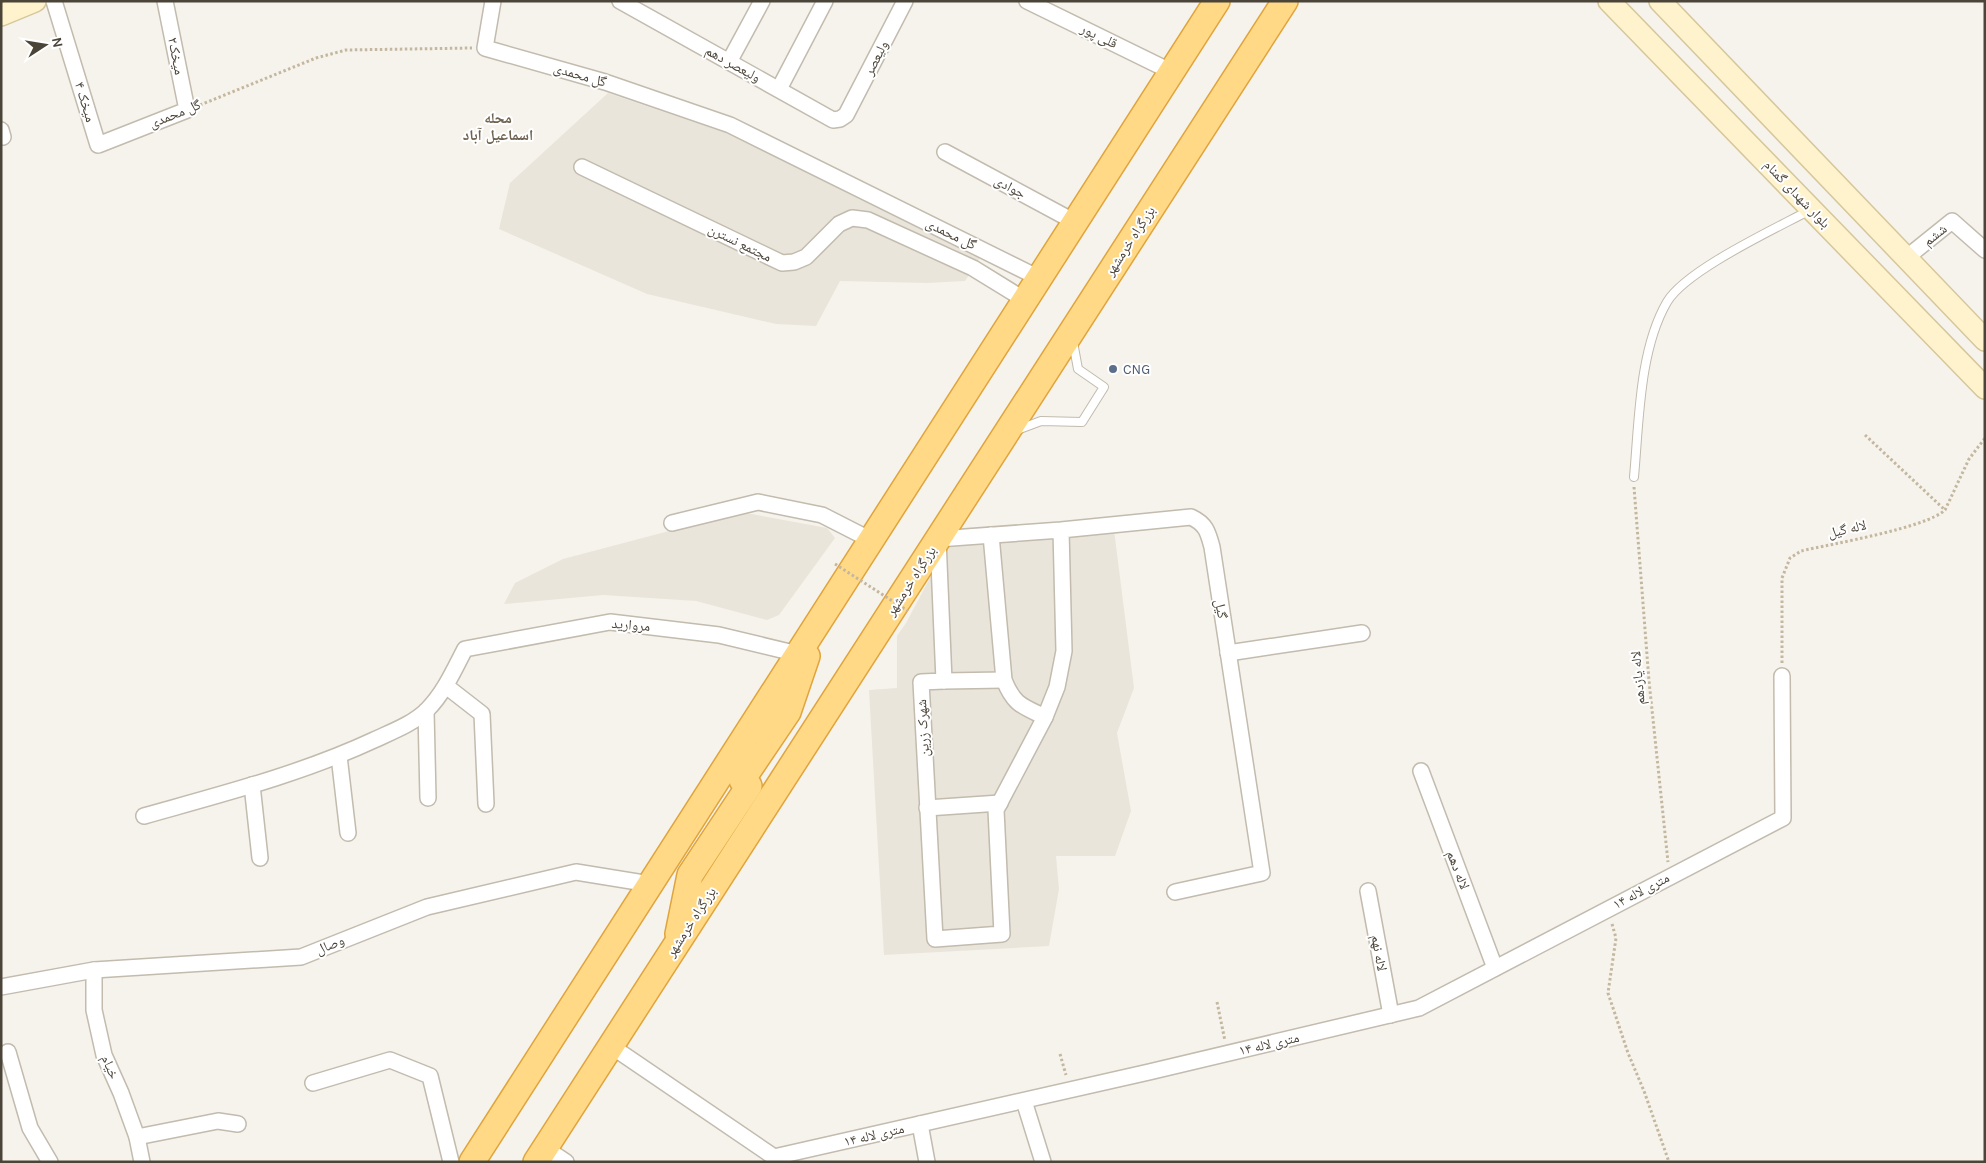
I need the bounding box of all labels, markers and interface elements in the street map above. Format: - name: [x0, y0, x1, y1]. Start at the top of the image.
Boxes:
- street label: قلی پور: [1077, 19, 1120, 52]
- north arrow: [20, 20, 70, 70]
- text: N: [48, 36, 67, 49]
- street label: میخک۲: [164, 36, 188, 76]
- street label: ولیعصر: [860, 38, 892, 79]
- street label: ولیعصر دهم: [702, 42, 764, 87]
- street label: گل محمدی: [552, 59, 609, 91]
- street label: میخک ۴: [71, 80, 99, 124]
- street label: گل محمدی: [147, 96, 203, 132]
- district label: محله اسماعیل آباد: [463, 109, 533, 144]
- street label: بلوار شهدای گمنام: [1759, 156, 1834, 233]
- street label: جوادی: [991, 172, 1029, 202]
- street label: بزرگراه خرمشهر: [1101, 203, 1159, 280]
- street label: گل محمدی: [923, 214, 979, 254]
- street label: مجتمع نسترن: [705, 220, 775, 267]
- street label: ششم: [1920, 220, 1951, 251]
- place label: CNG: [1123, 361, 1150, 378]
- marker: CNG: [1107, 363, 1119, 375]
- street label: لاله گیل: [1826, 516, 1868, 542]
- street label: بزرگراه خرمشهر: [882, 543, 940, 620]
- street label: گیل: [1211, 598, 1231, 620]
- street label: مروارید: [611, 615, 651, 635]
- street label: لاله یازدهم: [1627, 650, 1650, 706]
- street label: شهرک زرین: [913, 699, 933, 757]
- street label: لاله دهم: [1442, 848, 1473, 892]
- street label: ۱۴ متری لاله: [1610, 869, 1672, 913]
- street label: بزرگراه خرمشهر: [662, 884, 720, 961]
- street label: وصال: [313, 932, 347, 958]
- street label: لاله نهم: [1366, 934, 1391, 973]
- street label: ۱۴ متری لاله: [1237, 1029, 1301, 1059]
- street label: خیام: [96, 1052, 123, 1082]
- street label: ۱۴ متری لاله: [842, 1120, 906, 1150]

